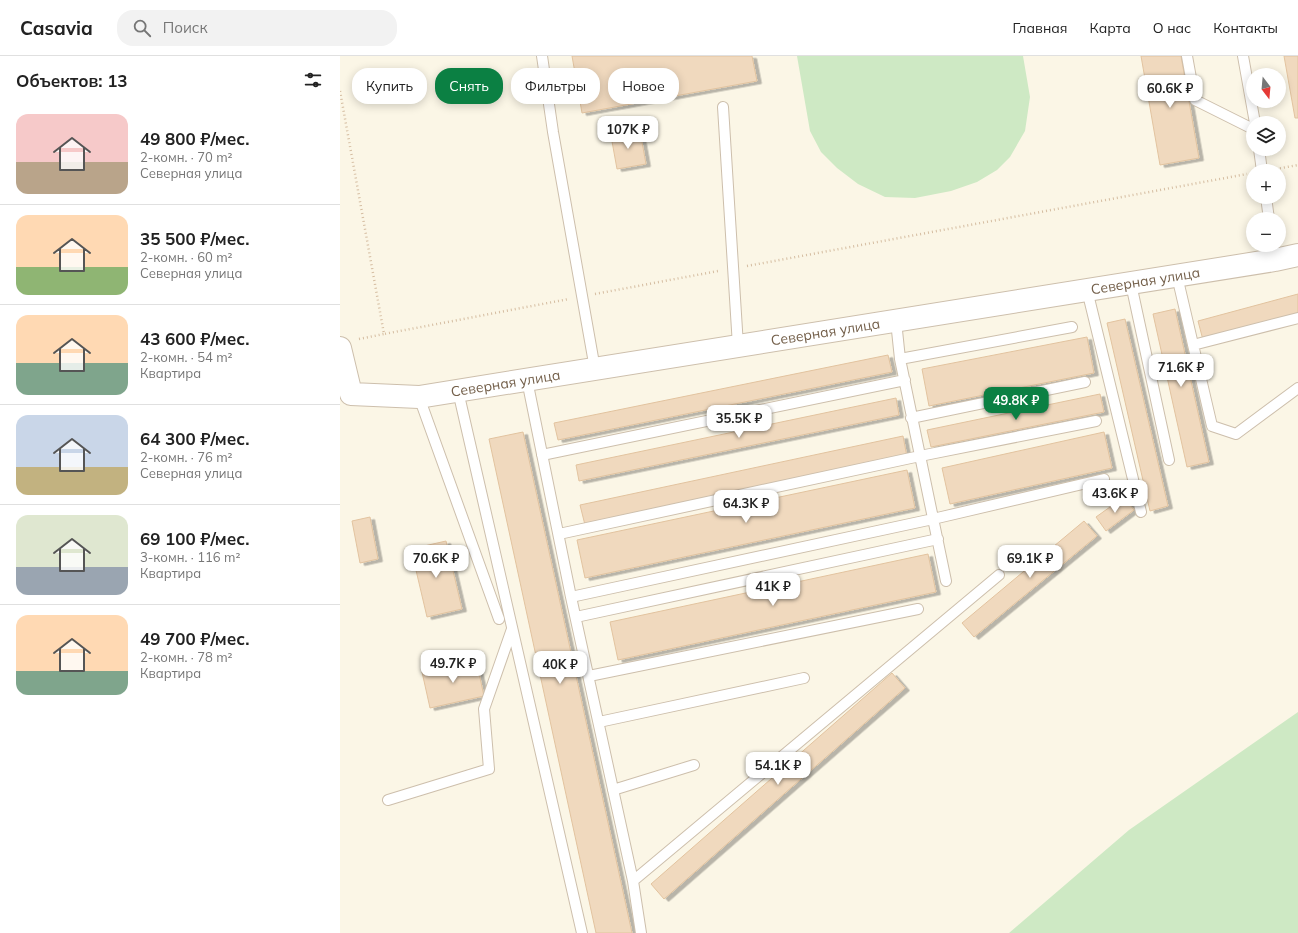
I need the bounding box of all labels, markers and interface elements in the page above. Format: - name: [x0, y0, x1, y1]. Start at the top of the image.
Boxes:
- search box: [117, 10, 397, 46]
- text: Casavia: [20, 16, 93, 40]
- icon: search: [131, 17, 153, 39]
- text: Поиск: [163, 18, 208, 37]
- text: Главная: [1013, 19, 1068, 37]
- text: Карта: [1090, 19, 1131, 37]
- text: О нас: [1153, 19, 1191, 37]
- text: Контакты: [1213, 19, 1278, 37]
- chip: Купить: [352, 68, 427, 104]
- chip: Снять: [435, 68, 503, 104]
- chip: Фильтры: [511, 68, 600, 104]
- chip: Новое: [608, 68, 679, 104]
- north arrow: [1246, 68, 1286, 108]
- map controls: [1246, 68, 1286, 252]
- icon: filters: [302, 69, 324, 91]
- text: Объектов: 13: [16, 70, 128, 91]
- pin: 60.6K ₽: [1133, 75, 1207, 109]
- text: 60.6K ₽: [1147, 80, 1193, 96]
- pin: 107K ₽: [595, 116, 661, 150]
- button: layers: [1246, 116, 1286, 156]
- text: 107K ₽: [606, 121, 650, 137]
- text: 49 800 ₽/мес.: [140, 128, 249, 149]
- icon: home: [48, 130, 96, 178]
- text: 2-комн. · 70 m²: [140, 149, 233, 165]
- button: +: [1246, 164, 1286, 204]
- text: Северная улица: [140, 165, 242, 181]
- button: −: [1246, 212, 1286, 252]
- text: 35 500 ₽/мес.: [140, 228, 249, 249]
- icon: home: [48, 231, 96, 279]
- text: 2-комн. · 60 m²: [140, 249, 233, 265]
- street label: Северная улица: [1089, 263, 1201, 298]
- text: Северная улица: [140, 265, 242, 281]
- street label: Северная улица: [770, 314, 881, 350]
- text: 43 600 ₽/мес.: [140, 328, 249, 349]
- icon: home: [48, 331, 96, 379]
- text: 2-комн. · 54 m²: [140, 349, 233, 365]
- pin: 71.6K ₽: [1144, 354, 1218, 388]
- text: 71.6K ₽: [1158, 359, 1204, 375]
- text: Квартира: [140, 365, 201, 381]
- street label: Северная улица: [450, 366, 561, 401]
- pin: 49.8K ₽: [979, 387, 1053, 421]
- text: 49.8K ₽: [993, 392, 1039, 408]
- pin: 35.5K ₽: [702, 405, 776, 439]
- text: 35.5K ₽: [716, 410, 762, 426]
- text: 64 300 ₽/мес.: [140, 428, 249, 449]
- icon: home: [48, 431, 96, 479]
- text: 2-комн. · 76 m²: [140, 449, 233, 465]
- text: Северная улица: [140, 465, 242, 481]
- pin: 43.6K ₽: [1078, 480, 1152, 514]
- text: 43.6K ₽: [1092, 485, 1138, 501]
- pin: 64.3K ₽: [709, 490, 783, 524]
- text: 64.3K ₽: [723, 495, 769, 511]
- text: 69 100 ₽/мес.: [140, 528, 249, 549]
- icon: home: [48, 531, 96, 579]
- pin: 70.6K ₽: [399, 545, 473, 579]
- pin: 69.1K ₽: [993, 545, 1067, 579]
- text: 3-комн. · 116 m²: [140, 549, 240, 565]
- text: 70.6K ₽: [413, 550, 459, 566]
- text: 69.1K ₽: [1007, 550, 1053, 566]
- text: Квартира: [140, 565, 201, 581]
- pin: 41K ₽: [745, 573, 801, 607]
- text: 41K ₽: [755, 578, 791, 594]
- text: 49 700 ₽/мес.: [140, 628, 249, 649]
- icon: home: [48, 631, 96, 679]
- text: 2-комн. · 78 m²: [140, 649, 233, 665]
- pin: 49.7K ₽: [416, 650, 490, 684]
- pin: 40K ₽: [532, 651, 588, 685]
- text: 49.7K ₽: [430, 655, 476, 671]
- text: 40K ₽: [542, 656, 578, 672]
- text: Квартира: [140, 665, 201, 681]
- pin: 54.1K ₽: [741, 752, 815, 786]
- text: 54.1K ₽: [755, 757, 801, 773]

